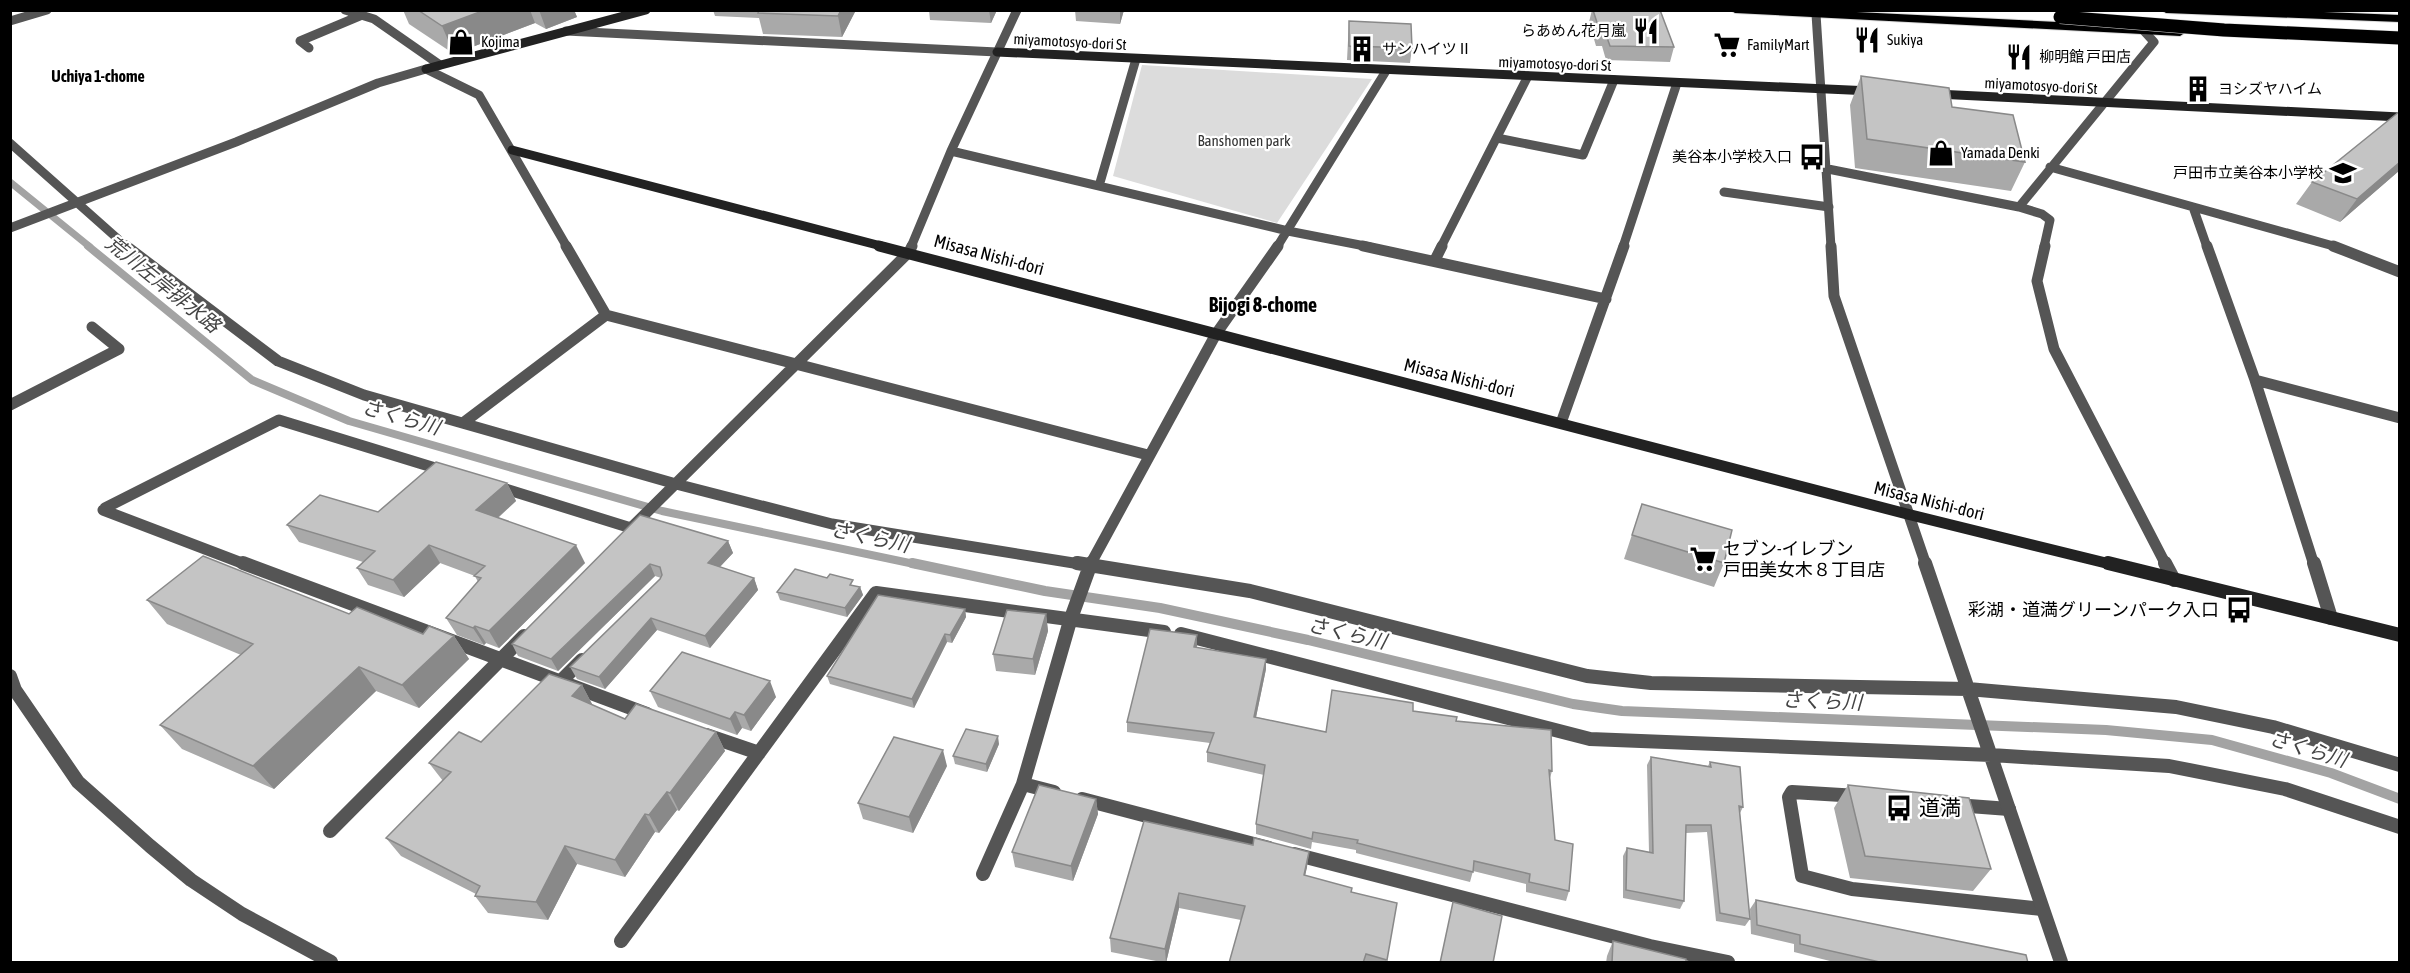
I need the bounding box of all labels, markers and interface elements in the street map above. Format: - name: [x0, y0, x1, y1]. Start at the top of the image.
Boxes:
- restaurant icon: らあめん花月嵐: [1631, 16, 1661, 46]
- place label: らあめん花月嵐: [1521, 22, 1626, 39]
- restaurant icon: Sukiya: [1852, 25, 1882, 55]
- shop icon: Kojima: [446, 27, 476, 57]
- street label: miyamotosyo-dori St: [1013, 30, 1127, 53]
- supermarket icon: FamilyMart: [1712, 30, 1742, 60]
- place label: Sukiya: [1887, 31, 1923, 48]
- place label: Kojima: [481, 33, 520, 50]
- building icon: サンハイツⅡ: [1347, 34, 1377, 64]
- place label: FamilyMart: [1747, 36, 1810, 53]
- place label: サンハイツⅡ: [1382, 40, 1472, 57]
- restaurant icon: 柳明館 戸田店: [2004, 42, 2034, 72]
- place label: 柳明館 戸田店: [2039, 48, 2131, 65]
- street label: miyamotosyo-dori St: [1498, 53, 1612, 74]
- district label: Uchiya 1-chome: [51, 67, 145, 85]
- street label: miyamotosyo-dori St: [1984, 74, 2098, 97]
- building icon: ヨシズヤハイム: [2183, 74, 2213, 104]
- place label: ヨシズヤハイム: [2218, 80, 2322, 97]
- park label: Banshomen park: [1197, 132, 1291, 149]
- shop icon: Yamada Denki: [1926, 138, 1956, 168]
- bus stop icon: 美谷本小学校入口: [1797, 142, 1827, 172]
- place label: Yamada Denki: [1961, 144, 2040, 161]
- place label: 美谷本小学校入口: [1672, 148, 1792, 165]
- school or university icon: 戸田市立美谷本小学校: [2328, 158, 2358, 188]
- place label: 戸田市立美谷本小学校: [2173, 164, 2323, 181]
- street label: Misasa Nishi-dori: [932, 230, 1046, 279]
- water label: 荒川左岸排水路: [102, 231, 227, 338]
- district label: Bijogi 8-chome: [1209, 293, 1317, 316]
- street label: Misasa Nishi-dori: [1402, 354, 1517, 401]
- water label: さくら川: [360, 394, 445, 439]
- street label: Misasa Nishi-dori: [1872, 477, 1987, 524]
- water label: さくら川: [829, 517, 914, 556]
- place label: セブン-イレブン 戸田美女木８丁目店: [1723, 538, 1885, 580]
- supermarket icon: セブン-イレブン 戸田美女木８丁目店: [1688, 544, 1718, 574]
- bus stop icon: 彩湖・道満グリーンパーク入口: [2224, 595, 2254, 625]
- place label: 彩湖・道満グリーンパーク入口: [1968, 599, 2219, 620]
- water label: さくら川: [1306, 612, 1391, 653]
- water label: さくら川: [1782, 688, 1864, 713]
- water label: さくら川: [2267, 726, 2352, 772]
- bus stop icon: 道満: [1884, 793, 1914, 823]
- place label: 道満: [1919, 795, 1961, 819]

